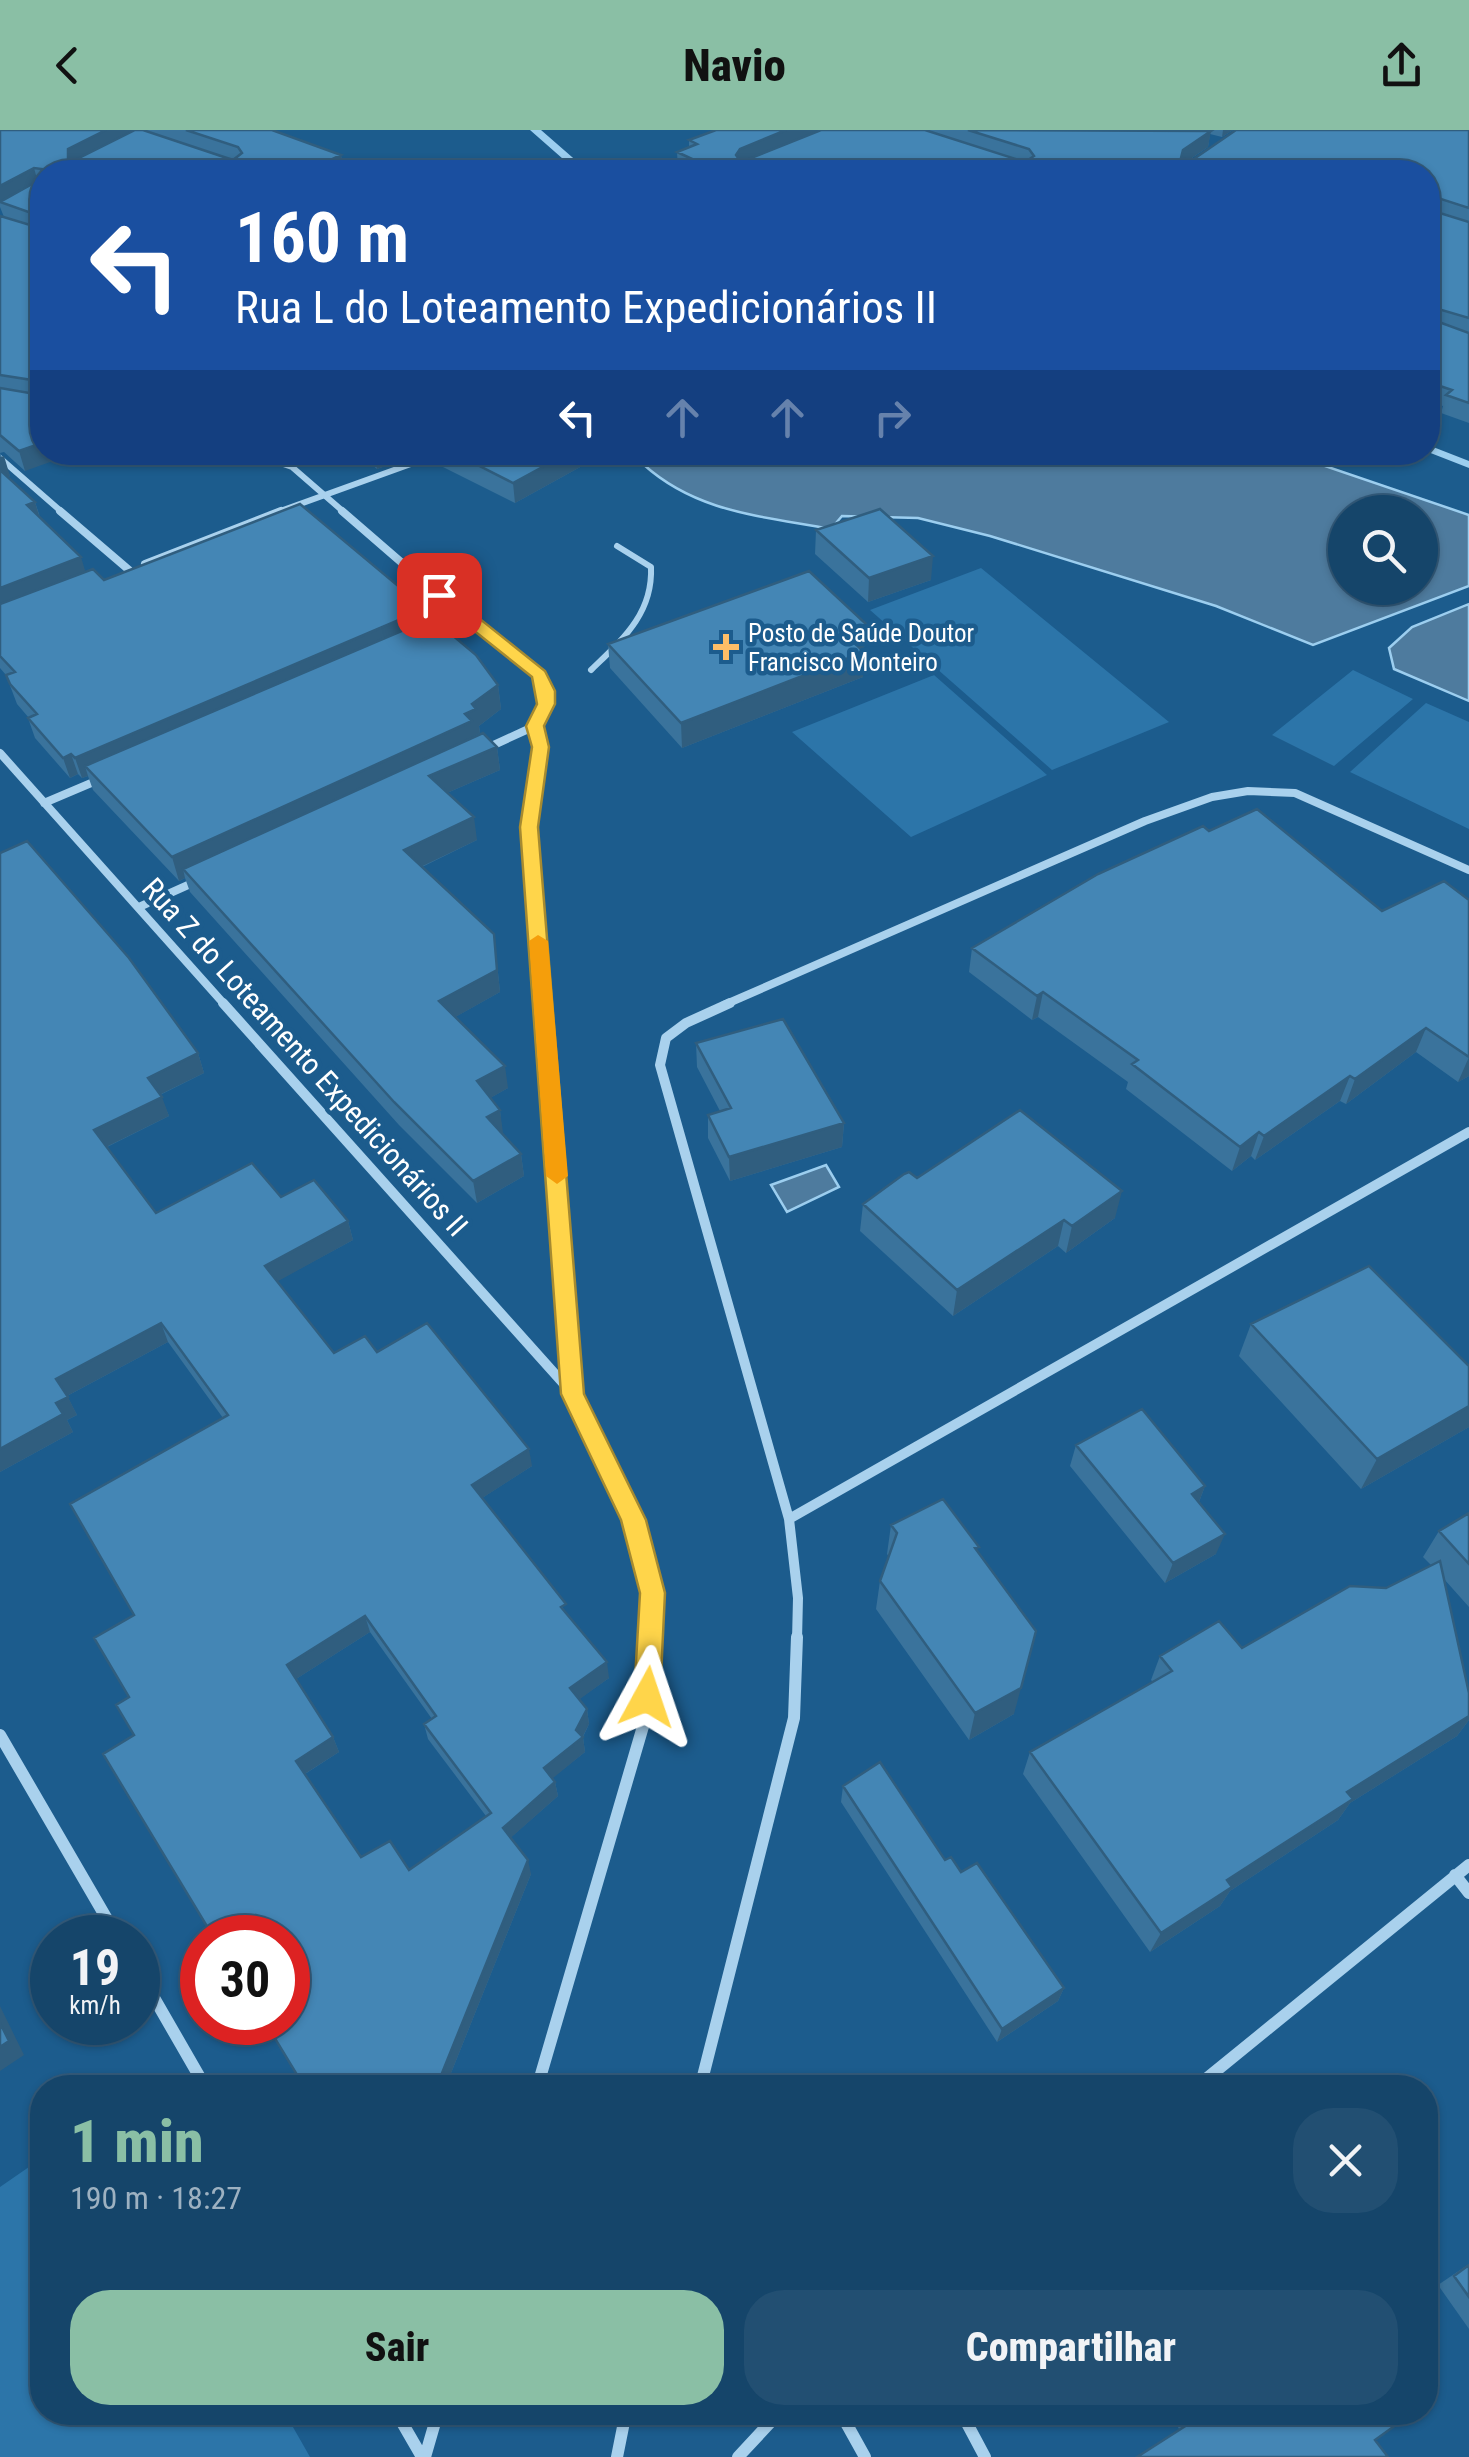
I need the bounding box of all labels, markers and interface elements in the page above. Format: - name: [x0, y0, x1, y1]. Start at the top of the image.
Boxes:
- icon: back: [40, 38, 95, 93]
- icon: share: [1374, 38, 1429, 93]
- text: Navio: [683, 39, 786, 92]
- text: 160 m: [235, 197, 409, 279]
- icon: left: [70, 200, 200, 330]
- text: Rua L do Loteamento Expedicionários II: [235, 281, 937, 334]
- icon: left: [550, 390, 605, 445]
- icon: ahead: [655, 390, 710, 445]
- icon: ahead: [760, 390, 815, 445]
- icon: right: [865, 390, 920, 445]
- map controls: [1328, 495, 1438, 605]
- button: search: [1328, 495, 1438, 605]
- pin: [397, 553, 482, 638]
- icon: arrive: [412, 568, 467, 623]
- place label: Posto de Saúde Doutor Francisco Monteiro: [748, 619, 974, 677]
- marker: Posto de Saúde Doutor Francisco Monteiro: [713, 634, 739, 660]
- street label: Rua Z do Loteamento Expedicionários II: [135, 871, 475, 1243]
- position arrow: [595, 1645, 699, 1749]
- speed limit sign: 30: [180, 1915, 310, 2045]
- text: 19: [70, 1939, 120, 1997]
- text: km/h: [69, 1991, 121, 2020]
- text: 1 min: [70, 2106, 204, 2177]
- button: close: [1293, 2108, 1398, 2213]
- text: 190 m · 18:27: [70, 2179, 242, 2217]
- button: Sair: [70, 2290, 724, 2405]
- button: Compartilhar: [744, 2290, 1398, 2405]

